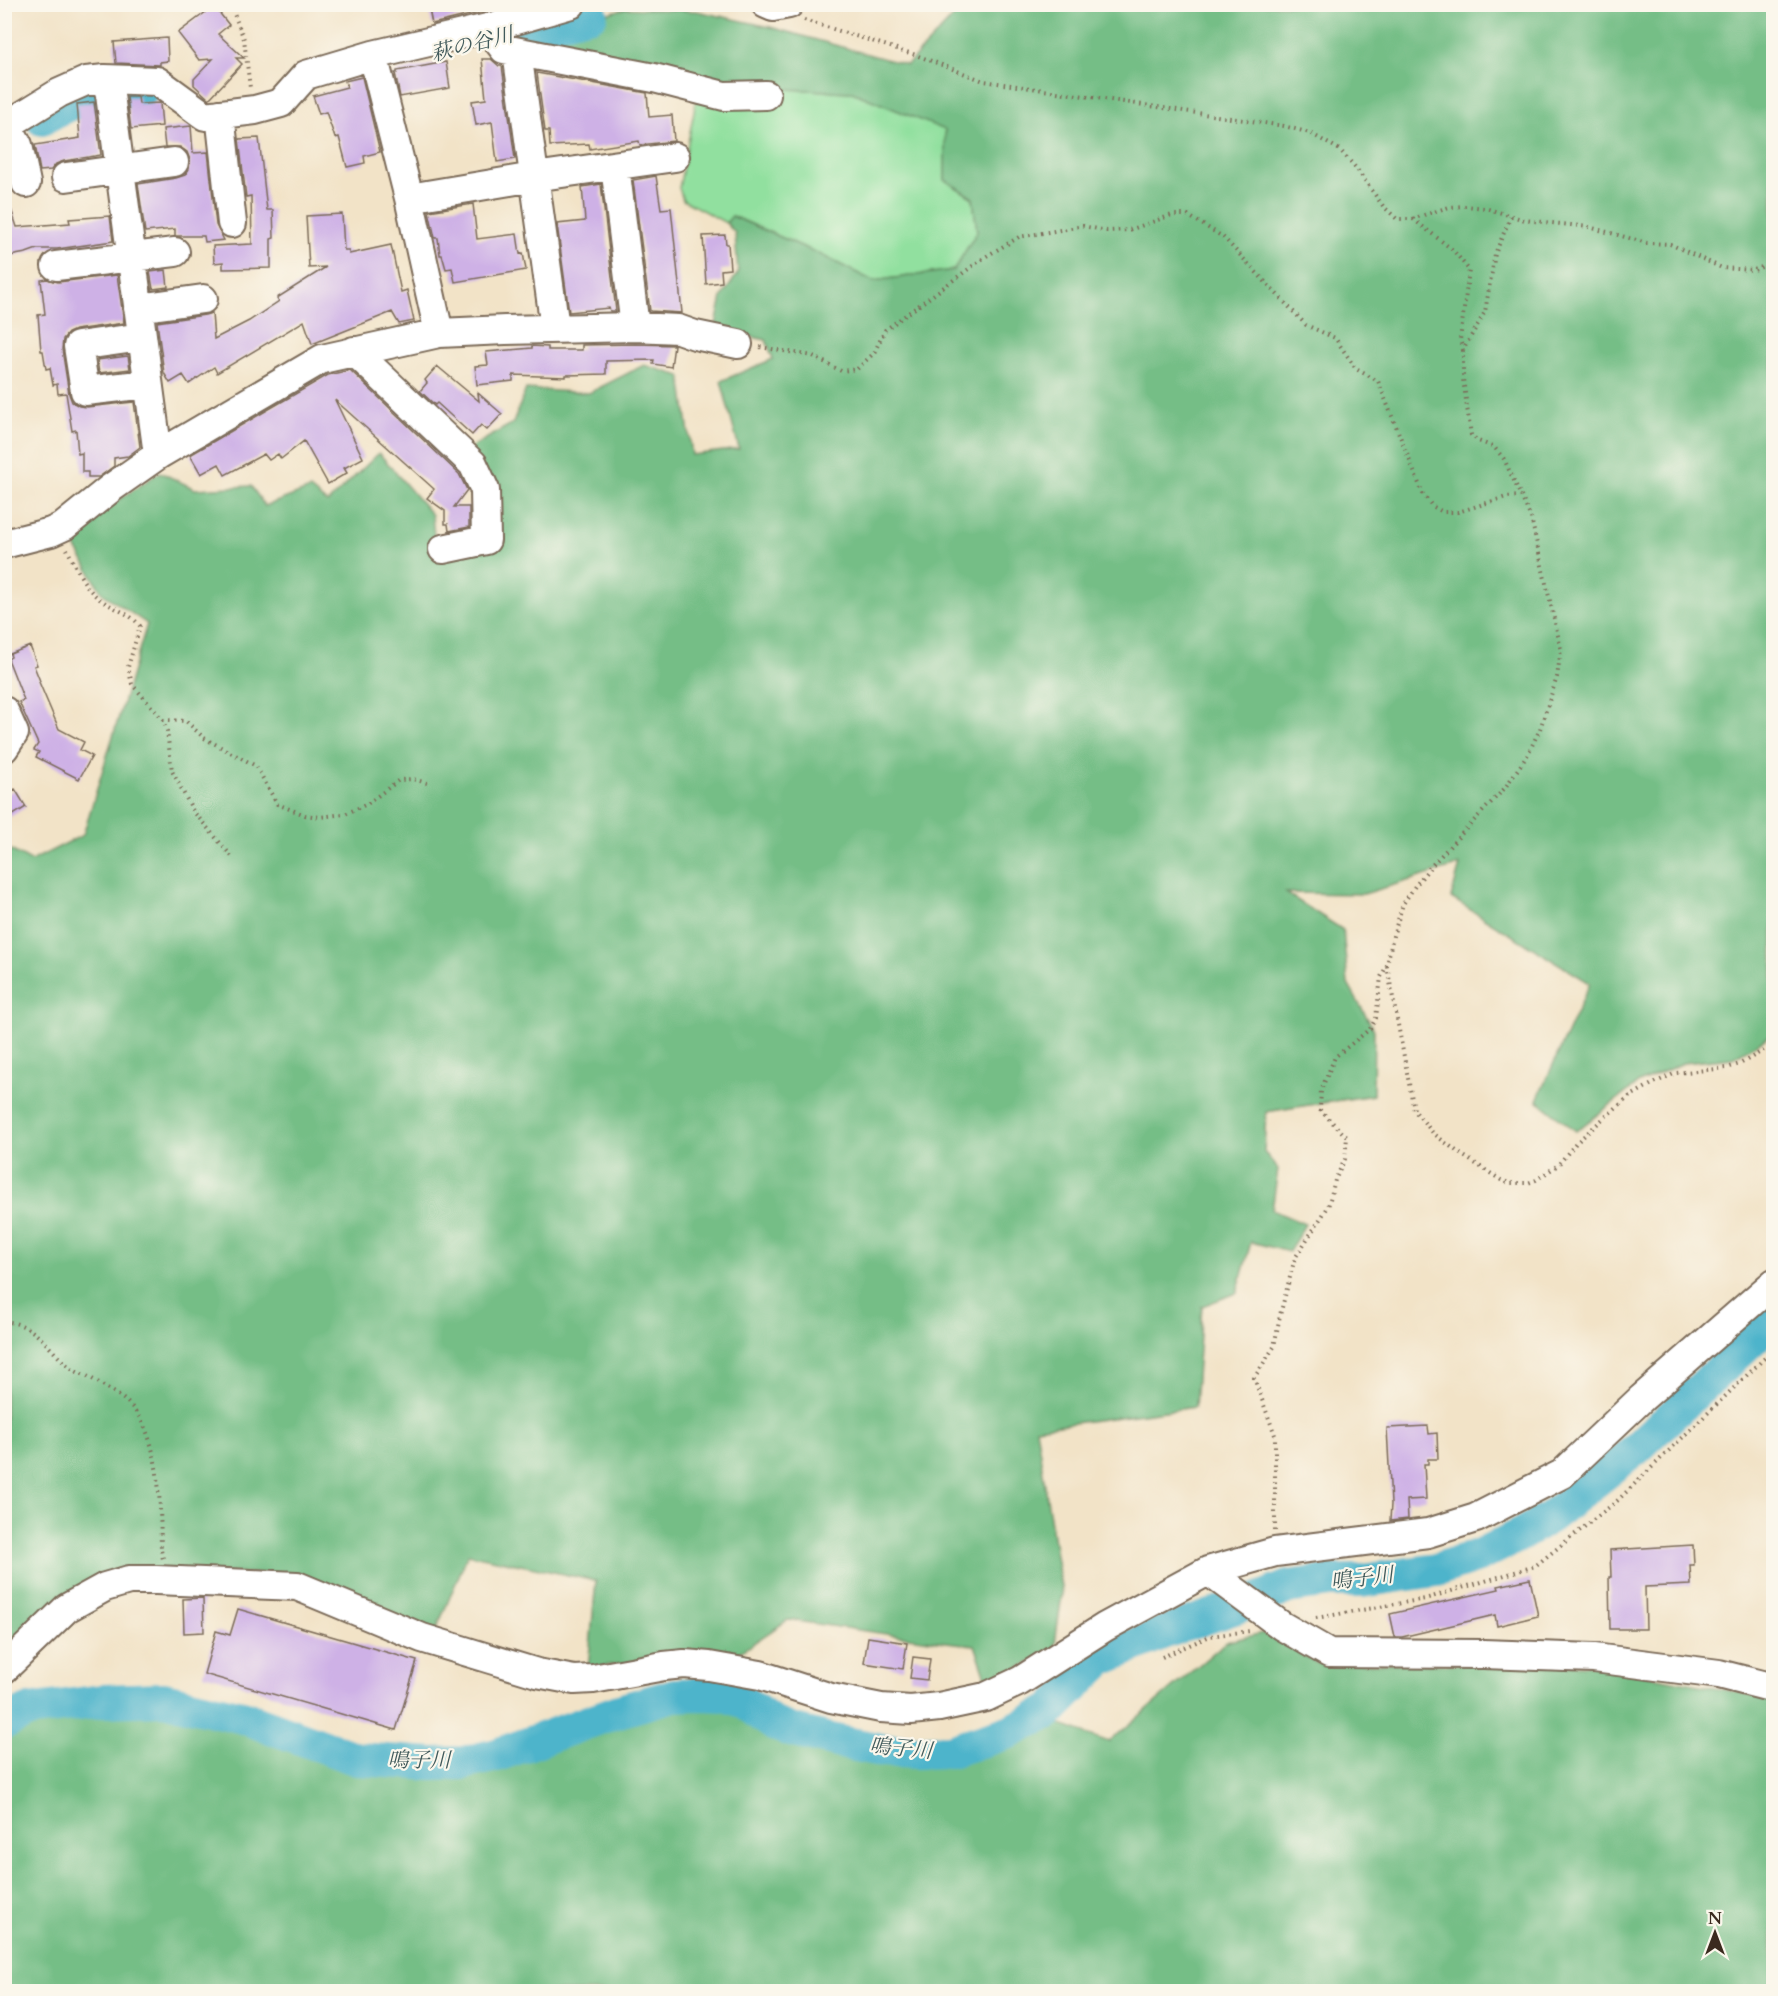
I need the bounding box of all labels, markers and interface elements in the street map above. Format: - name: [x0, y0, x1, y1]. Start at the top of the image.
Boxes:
- water label: 萩の谷川: [428, 20, 518, 69]
- water label: 鳴子川: [1329, 1560, 1397, 1597]
- water label: 鳴子川: [868, 1731, 936, 1766]
- water label: 鳴子川: [388, 1746, 452, 1775]
- north arrow: [1685, 1903, 1745, 1963]
- text: N: [1708, 1908, 1722, 1930]

